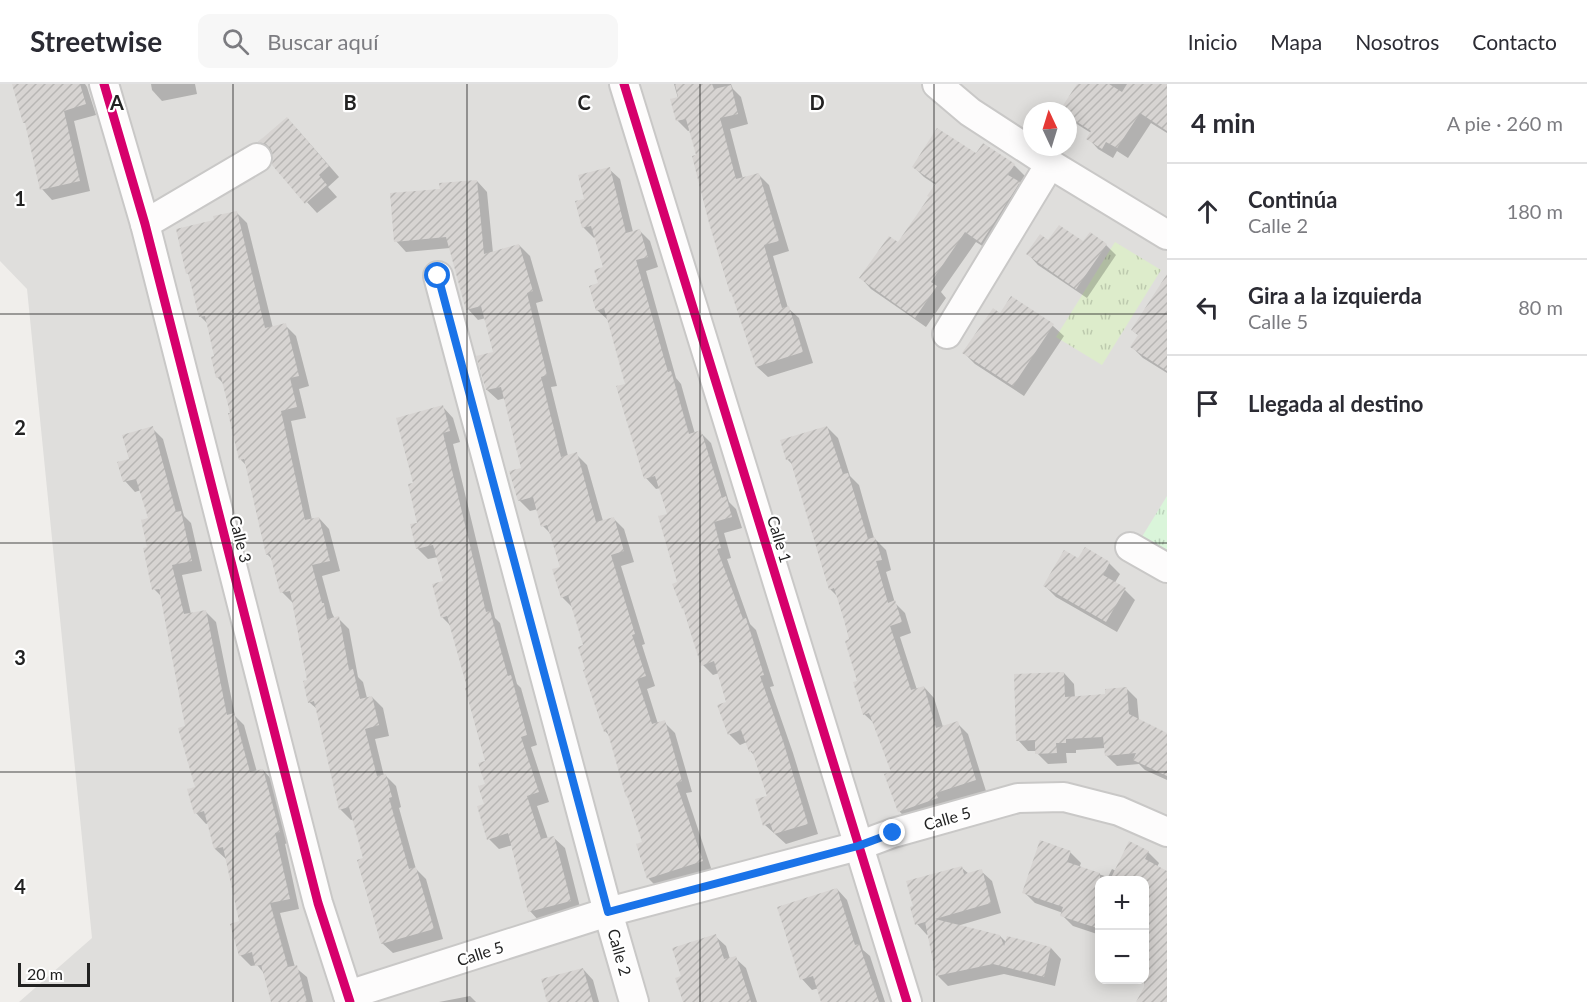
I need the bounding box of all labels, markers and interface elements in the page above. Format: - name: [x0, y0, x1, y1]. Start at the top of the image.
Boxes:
- search box: [198, 14, 618, 68]
- text: Streetwise: [30, 24, 162, 58]
- icon: search: [219, 25, 252, 58]
- text: Buscar aquí: [267, 28, 378, 55]
- text: Inicio: [1188, 29, 1237, 54]
- text: Mapa: [1270, 29, 1322, 54]
- text: Nosotros: [1355, 29, 1439, 54]
- text: Contacto: [1472, 29, 1557, 54]
- text: A: [109, 90, 124, 114]
- text: B: [343, 90, 357, 114]
- text: C: [577, 90, 591, 114]
- text: D: [809, 90, 825, 114]
- north arrow: [1023, 102, 1077, 156]
- text: 4 min: [1191, 107, 1255, 139]
- text: A pie · 260 m: [1447, 111, 1563, 135]
- text: 1: [14, 186, 26, 210]
- text: Continúa: [1248, 186, 1337, 213]
- icon: ahead: [1191, 195, 1224, 228]
- text: 180 m: [1507, 199, 1563, 223]
- text: Calle 2: [1248, 213, 1308, 237]
- route start: [424, 262, 450, 288]
- text: Gira a la izquierda: [1248, 282, 1422, 309]
- icon: left: [1191, 291, 1224, 324]
- text: 80 m: [1518, 295, 1563, 319]
- text: Calle 5: [1248, 309, 1308, 333]
- icon: arrive: [1191, 387, 1224, 420]
- text: Llegada al destino: [1248, 390, 1424, 417]
- text: 2: [14, 415, 26, 439]
- street label: Calle 3: [226, 513, 256, 565]
- street label: Calle 1: [764, 513, 796, 565]
- text: 3: [14, 645, 26, 669]
- street label: Calle 5: [921, 802, 973, 834]
- route end: [879, 819, 905, 845]
- text: 4: [14, 874, 26, 898]
- map controls: [1095, 876, 1149, 984]
- button: +: [1095, 876, 1149, 930]
- street label: Calle 2: [604, 926, 636, 978]
- button: −: [1095, 930, 1149, 984]
- street label: Calle 5: [454, 937, 506, 969]
- scale bar: [18, 960, 90, 988]
- text: 20 m: [27, 964, 63, 983]

